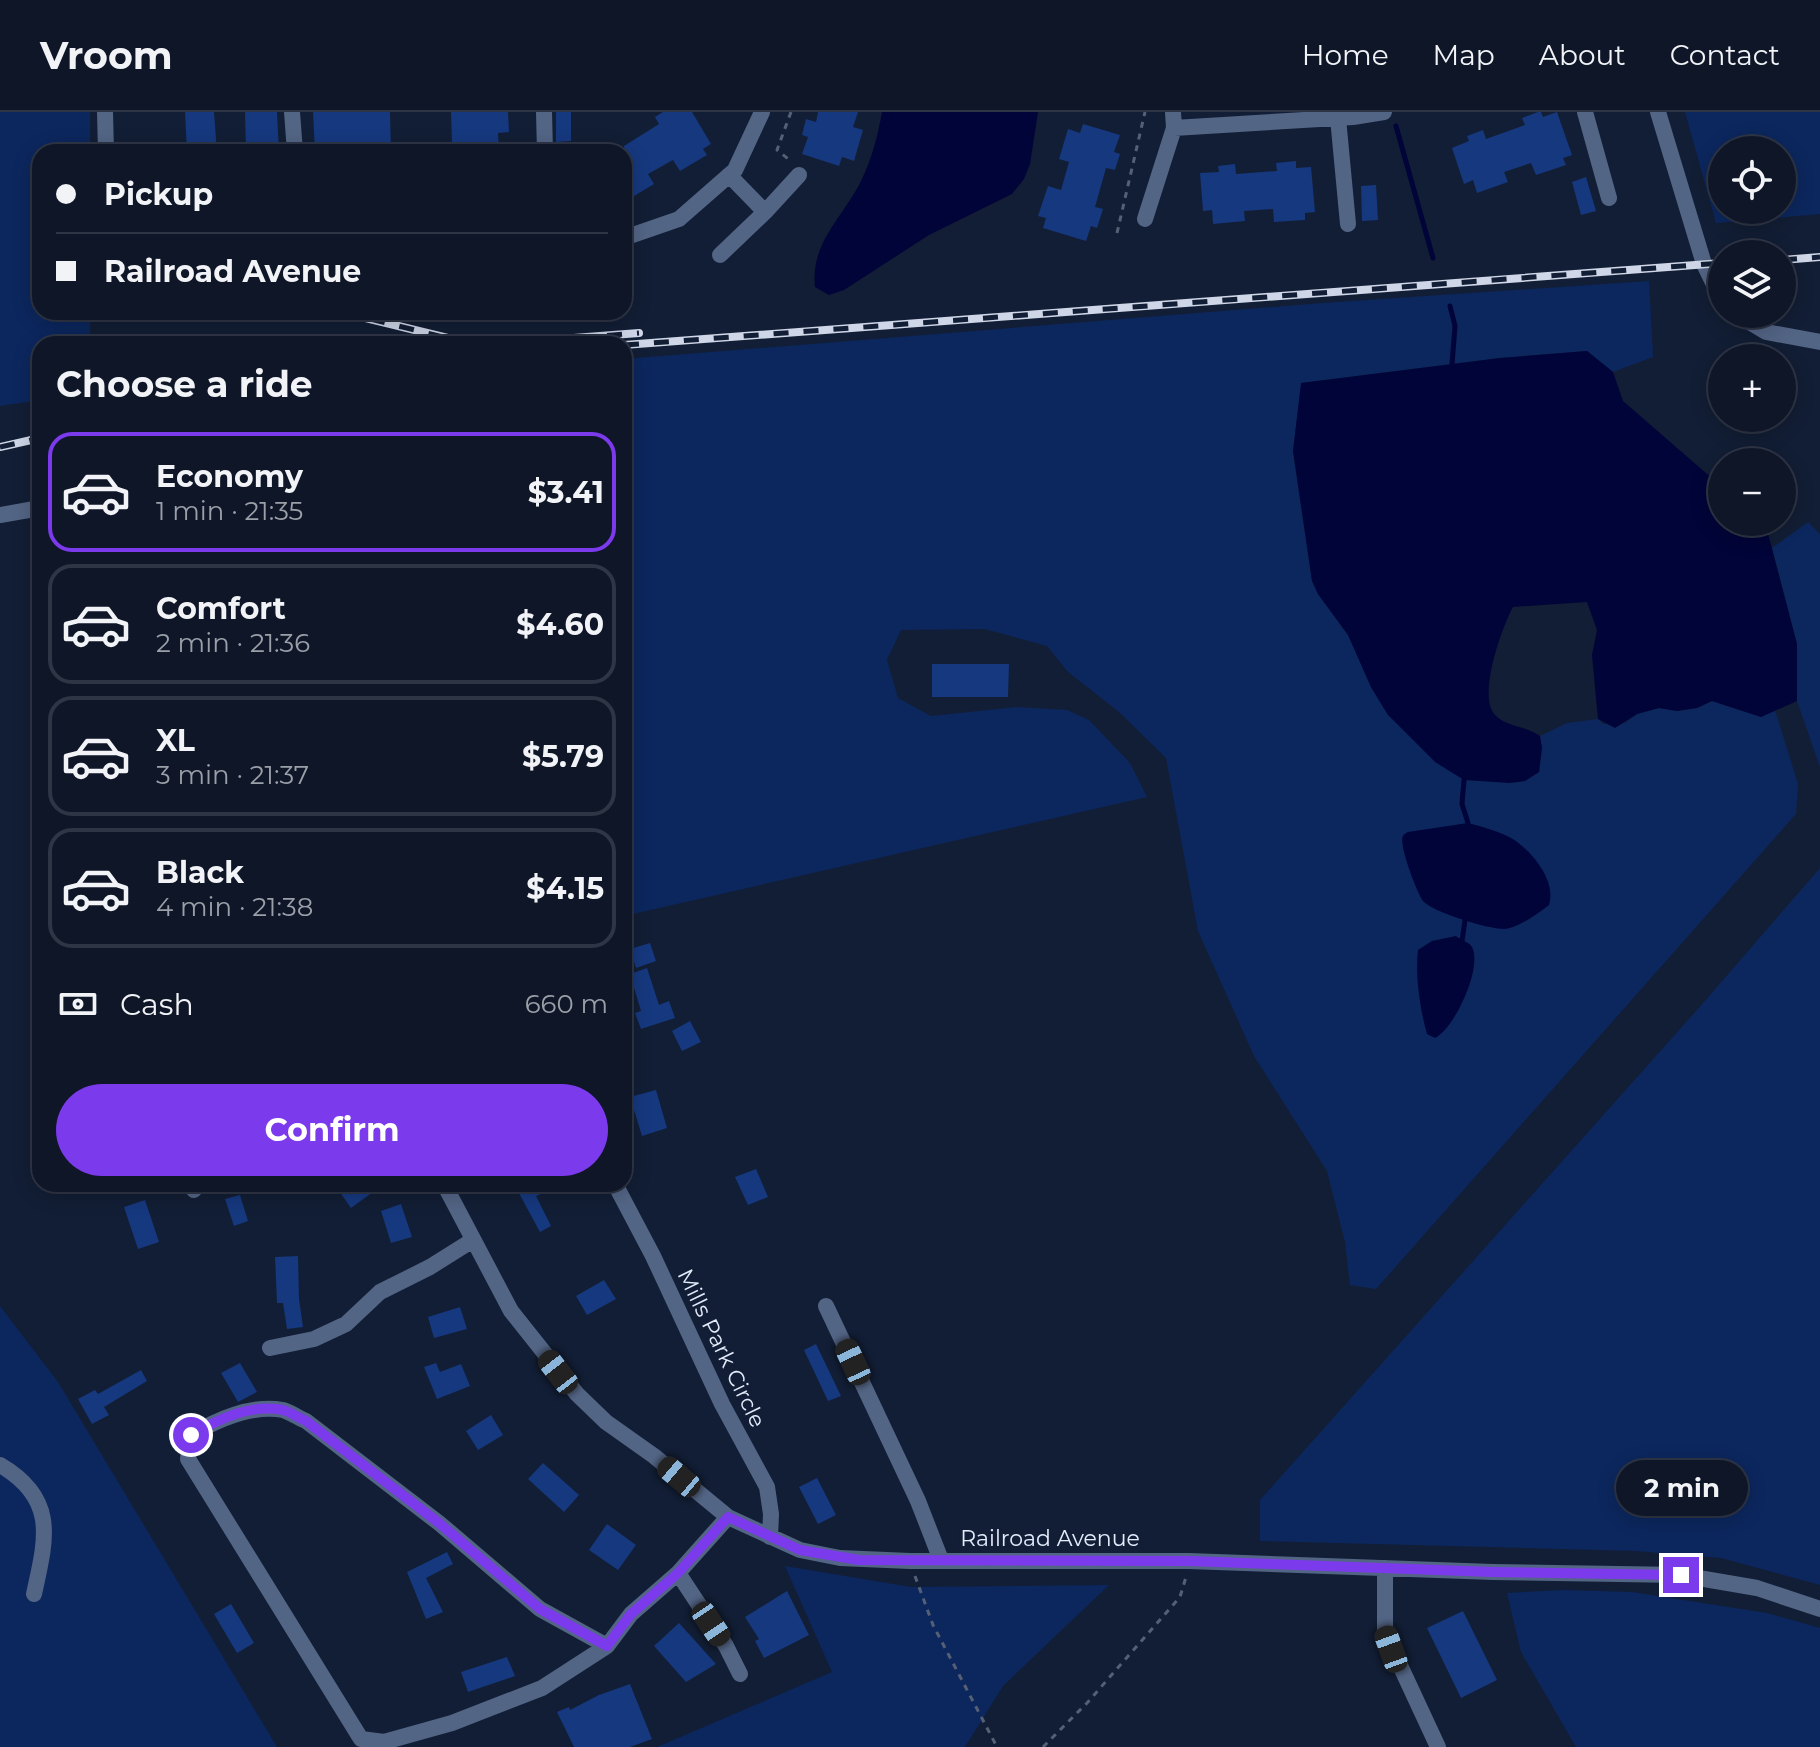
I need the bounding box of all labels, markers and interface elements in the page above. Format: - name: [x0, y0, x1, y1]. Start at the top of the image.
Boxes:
- text: Vroom: [40, 32, 173, 79]
- text: Home: [1302, 38, 1389, 72]
- text: Map: [1433, 38, 1495, 72]
- text: About: [1539, 38, 1626, 72]
- text: Contact: [1670, 38, 1780, 72]
- map controls: [1708, 136, 1796, 536]
- button: locate: [1708, 136, 1796, 224]
- text: Pickup: [104, 176, 213, 213]
- button: layers: [1708, 240, 1796, 328]
- text: Railroad Avenue: [104, 253, 361, 290]
- button: +: [1708, 344, 1796, 432]
- text: Choose a ride: [56, 362, 313, 406]
- button: −: [1708, 448, 1796, 536]
- icon: car: [60, 456, 132, 528]
- text: Economy: [156, 458, 303, 495]
- text: $3.41: [528, 474, 604, 511]
- text: 1 min · 21:35: [156, 495, 303, 527]
- icon: car: [60, 588, 132, 660]
- text: Comfort: [156, 590, 286, 627]
- text: $4.60: [516, 606, 604, 643]
- text: 2 min · 21:36: [156, 627, 310, 659]
- icon: car: [60, 720, 132, 792]
- text: XL: [156, 722, 195, 759]
- text: $5.79: [522, 738, 604, 775]
- text: 3 min · 21:37: [156, 759, 309, 791]
- icon: car: [60, 852, 132, 924]
- text: Black: [156, 854, 244, 891]
- text: $4.15: [526, 870, 604, 907]
- text: 4 min · 21:38: [156, 891, 313, 923]
- icon: cash: [56, 982, 100, 1026]
- text: Cash: [120, 986, 194, 1023]
- text: 660 m: [525, 988, 608, 1020]
- button: Confirm: [56, 1084, 608, 1176]
- street label: Mills Park Circle: [672, 1265, 772, 1432]
- car: [832, 1335, 874, 1389]
- car: [534, 1346, 582, 1398]
- route start: [173, 1417, 209, 1453]
- car: [653, 1452, 705, 1502]
- callout: 2 min: [1615, 1459, 1747, 1515]
- text: 2 min: [1644, 1472, 1720, 1504]
- street label: Railroad Avenue: [960, 1525, 1140, 1552]
- route end: [1663, 1557, 1699, 1593]
- car: [688, 1597, 734, 1651]
- car: [1372, 1622, 1410, 1676]

